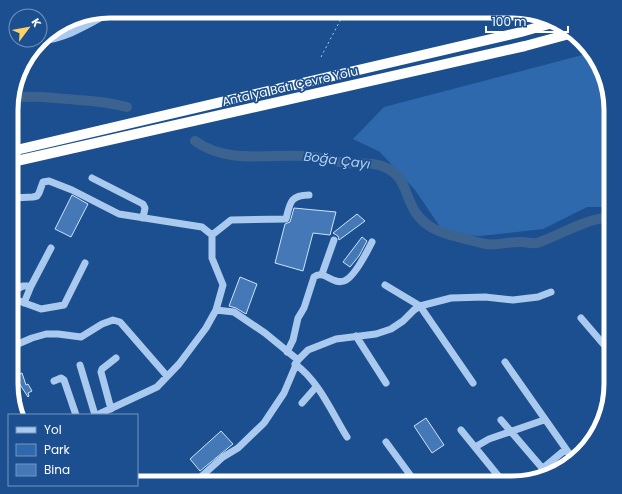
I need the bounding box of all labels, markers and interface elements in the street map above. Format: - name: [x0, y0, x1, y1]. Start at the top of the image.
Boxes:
- north arrow: [8, 8, 48, 48]
- scale bar: [486, 8, 568, 34]
- text: 100 m: [492, 13, 526, 30]
- text: K: [28, 15, 45, 30]
- street label: Antalya Batı Çevre Yolu: [220, 62, 360, 110]
- water label: Boğa Çayı: [303, 146, 371, 174]
- legend: [8, 414, 138, 486]
- text: Yol: [44, 421, 62, 438]
- text: Park: [44, 441, 71, 458]
- text: Bina: [44, 461, 70, 478]

